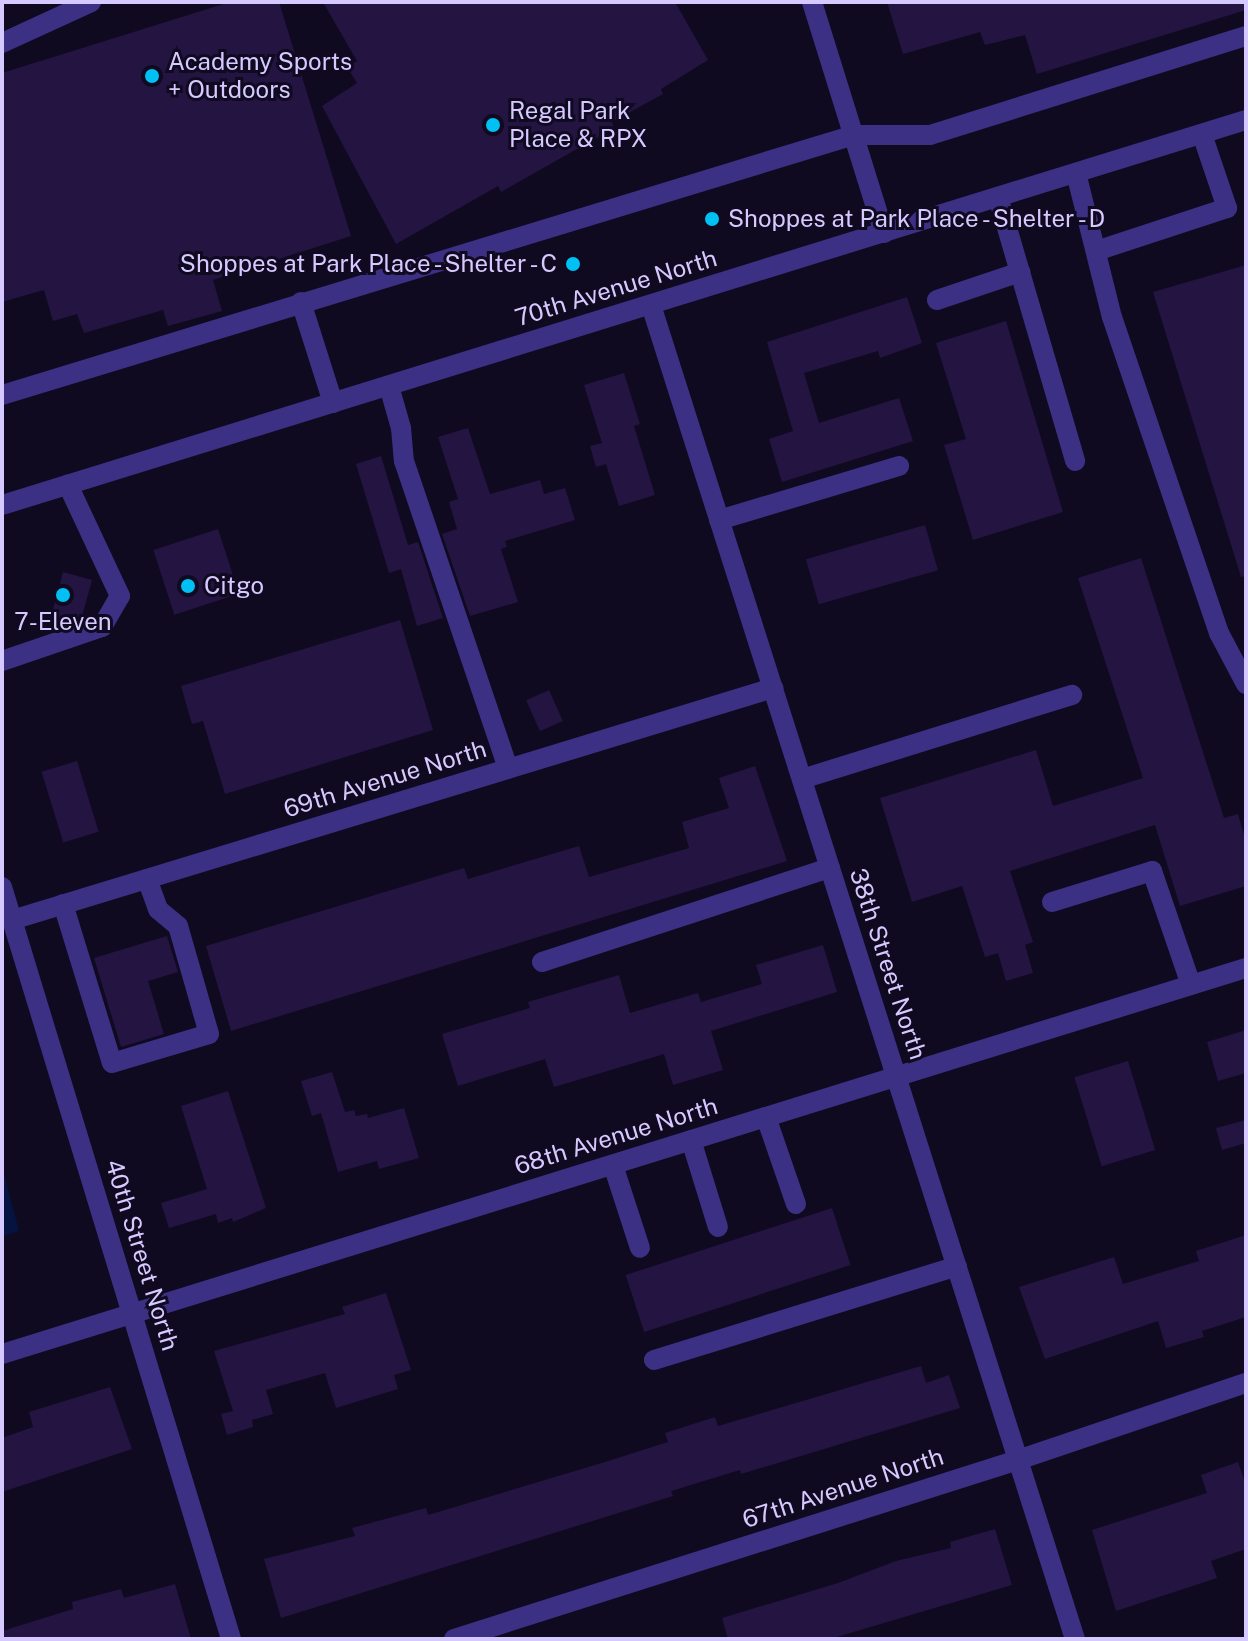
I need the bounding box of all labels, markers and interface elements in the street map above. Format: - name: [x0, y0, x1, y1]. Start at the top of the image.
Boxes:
- place label: Academy Sports + Outdoors: [168, 48, 352, 104]
- marker: Academy Sports + Outdoors: [143, 67, 161, 85]
- place label: Regal Park Place & RPX: [509, 97, 647, 153]
- marker: Regal Park Place & RPX: [484, 116, 502, 134]
- place label: Shoppes at Park Place - Shelter - D: [728, 205, 1119, 233]
- marker: Shoppes at Park Place - Shelter - D: [703, 210, 721, 228]
- street label: 70th Avenue North: [512, 244, 720, 332]
- place label: Shoppes at Park Place - Shelter - C: [166, 250, 557, 278]
- marker: Shoppes at Park Place - Shelter - C: [564, 255, 582, 273]
- place label: Citgo: [204, 572, 264, 600]
- marker: Citgo: [179, 577, 197, 595]
- marker: 7-Eleven: [54, 586, 72, 604]
- place label: 7-Eleven: [14, 608, 112, 636]
- street label: 69th Avenue North: [280, 734, 490, 824]
- street label: 38th Street North: [844, 865, 932, 1063]
- street label: 68th Avenue North: [511, 1091, 721, 1181]
- street label: 40th Street North: [99, 1156, 185, 1354]
- street label: 67th Avenue North: [739, 1442, 947, 1534]

